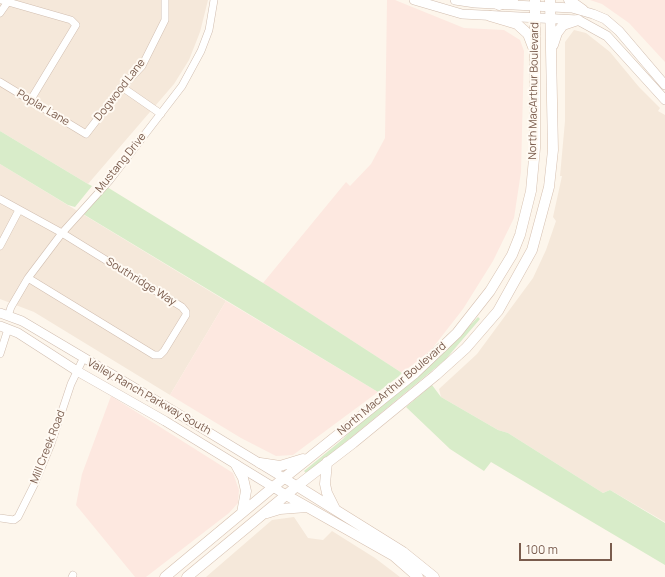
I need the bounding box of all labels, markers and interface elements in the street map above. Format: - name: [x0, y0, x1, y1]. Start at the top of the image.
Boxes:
- street label: North MacArthur Boulevard: [526, 22, 542, 160]
- street label: Dogwood Lane: [92, 56, 148, 124]
- street label: Poplar Lane: [14, 87, 72, 129]
- street label: Mustang Drive: [93, 130, 149, 196]
- street label: Southridge Way: [103, 255, 179, 309]
- street label: North MacArthur Boulevard: [335, 340, 449, 438]
- street label: Valley Ranch Parkway South: [85, 356, 213, 438]
- street label: Mill Creek Road: [28, 408, 68, 486]
- scale bar: [521, 535, 614, 561]
- text: 100 m: [526, 541, 558, 558]

